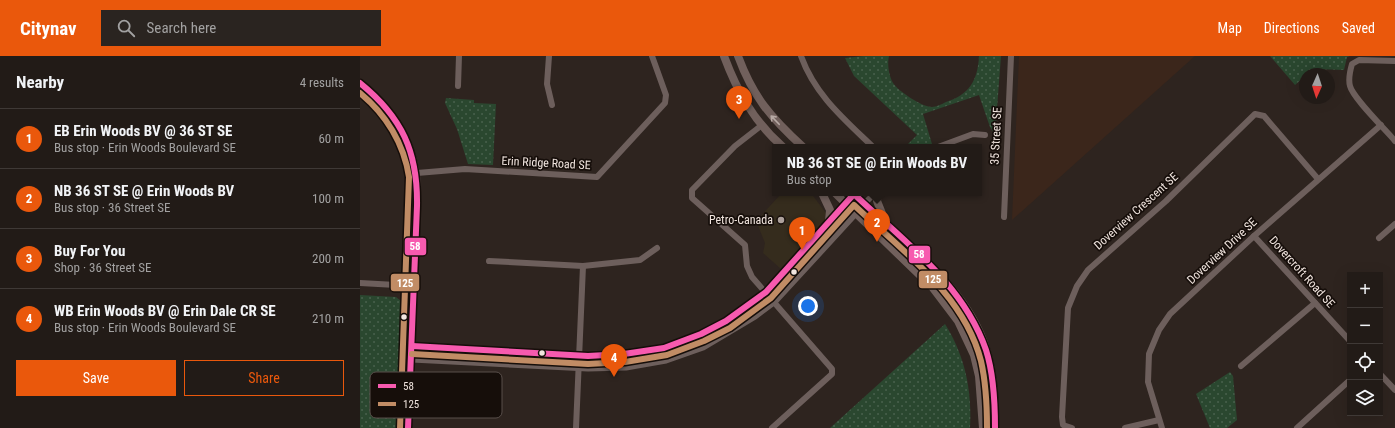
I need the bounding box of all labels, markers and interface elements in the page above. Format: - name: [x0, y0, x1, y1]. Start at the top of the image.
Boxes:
- search box: [101, 10, 381, 46]
- text: Citynav: [20, 17, 77, 40]
- icon: search: [115, 17, 137, 39]
- text: Search here: [147, 19, 216, 37]
- text: Map: [1218, 20, 1242, 36]
- text: Directions: [1264, 20, 1320, 36]
- text: Saved: [1342, 20, 1375, 36]
- north arrow: [1299, 68, 1335, 104]
- text: Nearby: [16, 72, 64, 92]
- text: 4 results: [300, 75, 344, 90]
- pin: 3: [726, 86, 752, 119]
- street label: 35 Street SE: [988, 107, 1005, 165]
- one-way arrow: [770, 115, 780, 125]
- text: EB Erin Woods BV @ 36 ST SE: [54, 122, 232, 140]
- text: 1: [26, 131, 32, 146]
- text: 60 m: [318, 131, 344, 146]
- text: Bus stop · Erin Woods Boulevard SE: [54, 140, 236, 155]
- popup: [772, 144, 982, 196]
- street label: Erin Ridge Road SE: [501, 154, 591, 172]
- text: NB 36 ST SE @ Erin Woods BV: [787, 154, 967, 172]
- street label: Doverview Crescent SE: [1091, 170, 1181, 252]
- text: Bus stop: [787, 172, 832, 187]
- text: NB 36 ST SE @ Erin Woods BV: [54, 182, 234, 200]
- text: 2: [26, 191, 32, 206]
- text: 100 m: [312, 191, 344, 206]
- text: Bus stop · 36 Street SE: [54, 200, 170, 215]
- pin: 2: [864, 209, 890, 242]
- place label: Petro-Canada: [709, 213, 773, 227]
- marker: Petro-Canada: [776, 215, 786, 225]
- street label: Doverview Drive SE: [1184, 215, 1260, 287]
- pin: 1: [789, 217, 815, 250]
- street label: Dovercroft Road SE: [1266, 233, 1338, 311]
- line badge: 58: [404, 237, 427, 256]
- text: 58: [409, 240, 421, 253]
- text: Buy For You: [54, 242, 125, 260]
- line badge: 58: [908, 245, 931, 264]
- text: 58: [913, 248, 925, 261]
- text: 3: [26, 251, 32, 266]
- text: 200 m: [312, 251, 344, 266]
- text: Shop · 36 Street SE: [54, 260, 152, 275]
- unlabelled marker: [789, 267, 799, 277]
- line badge: 125: [918, 270, 948, 289]
- map controls: [1347, 272, 1383, 416]
- button: +: [1347, 272, 1383, 308]
- line badge: 125: [390, 273, 420, 292]
- text: 125: [925, 273, 942, 286]
- text: 125: [397, 277, 414, 290]
- your location: [798, 296, 818, 316]
- text: WB Erin Woods BV @ Erin Dale CR SE: [54, 302, 276, 320]
- button: −: [1347, 308, 1383, 344]
- text: 4: [26, 311, 32, 326]
- text: 210 m: [312, 311, 344, 326]
- unlabelled marker: [399, 312, 409, 322]
- text: Bus stop · Erin Woods Boulevard SE: [54, 320, 236, 335]
- pin: 4: [601, 344, 627, 377]
- button: locate: [1347, 344, 1383, 380]
- unlabelled marker: [537, 348, 547, 358]
- button: Save: [16, 360, 176, 396]
- button: Share: [184, 360, 344, 396]
- legend: [370, 372, 502, 418]
- text: 58: [403, 380, 414, 393]
- button: layers: [1347, 380, 1383, 416]
- text: 125: [403, 398, 419, 411]

